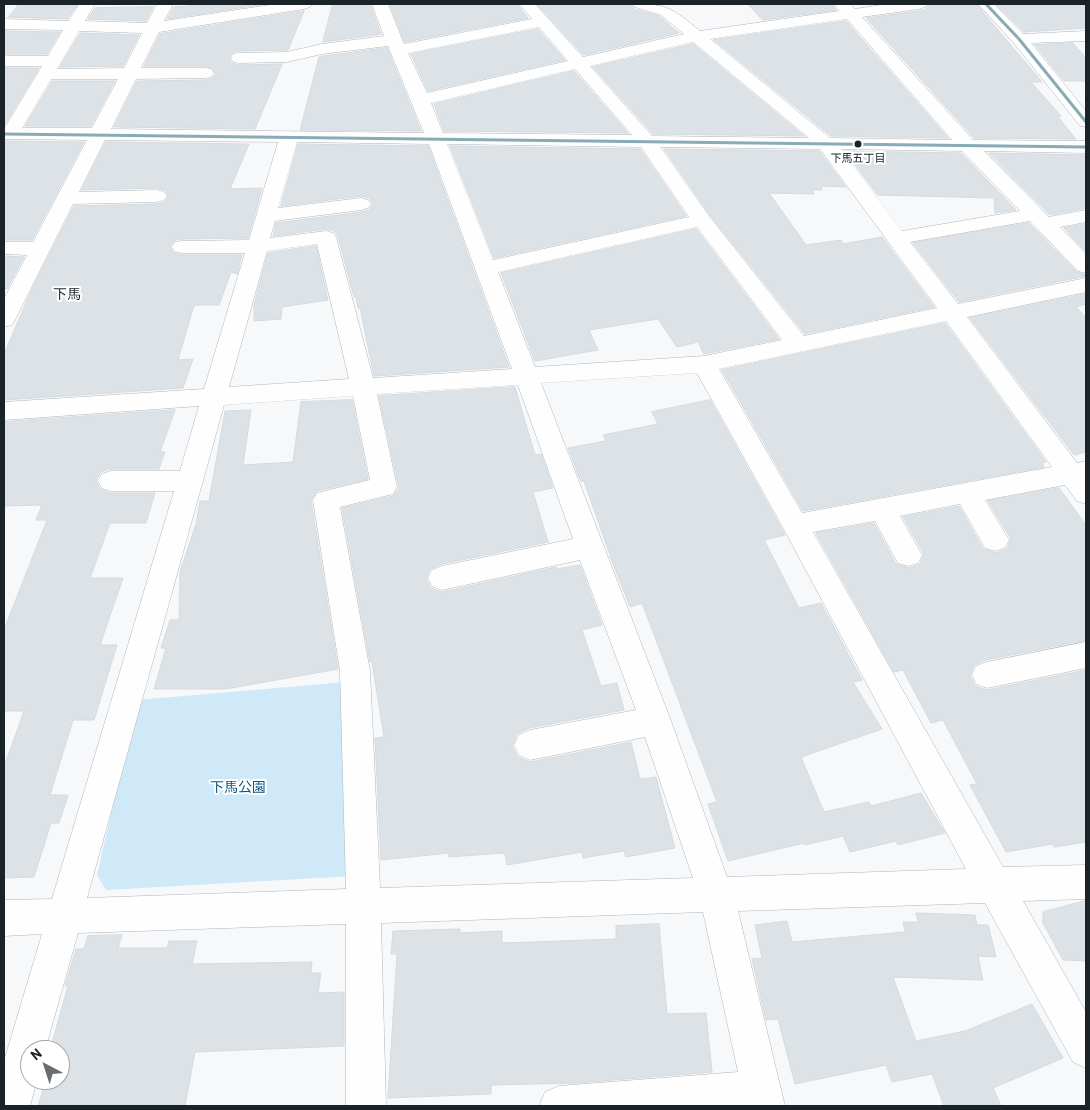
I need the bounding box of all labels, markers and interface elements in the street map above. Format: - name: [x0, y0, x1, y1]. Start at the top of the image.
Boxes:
- marker: 下馬五丁目: [853, 139, 863, 149]
- place label: 下馬五丁目: [831, 151, 885, 165]
- district label: 下馬: [53, 286, 81, 302]
- park label: 下馬公園: [210, 779, 266, 795]
- north arrow: [20, 1040, 70, 1090]
- text: N: [27, 1044, 45, 1063]

